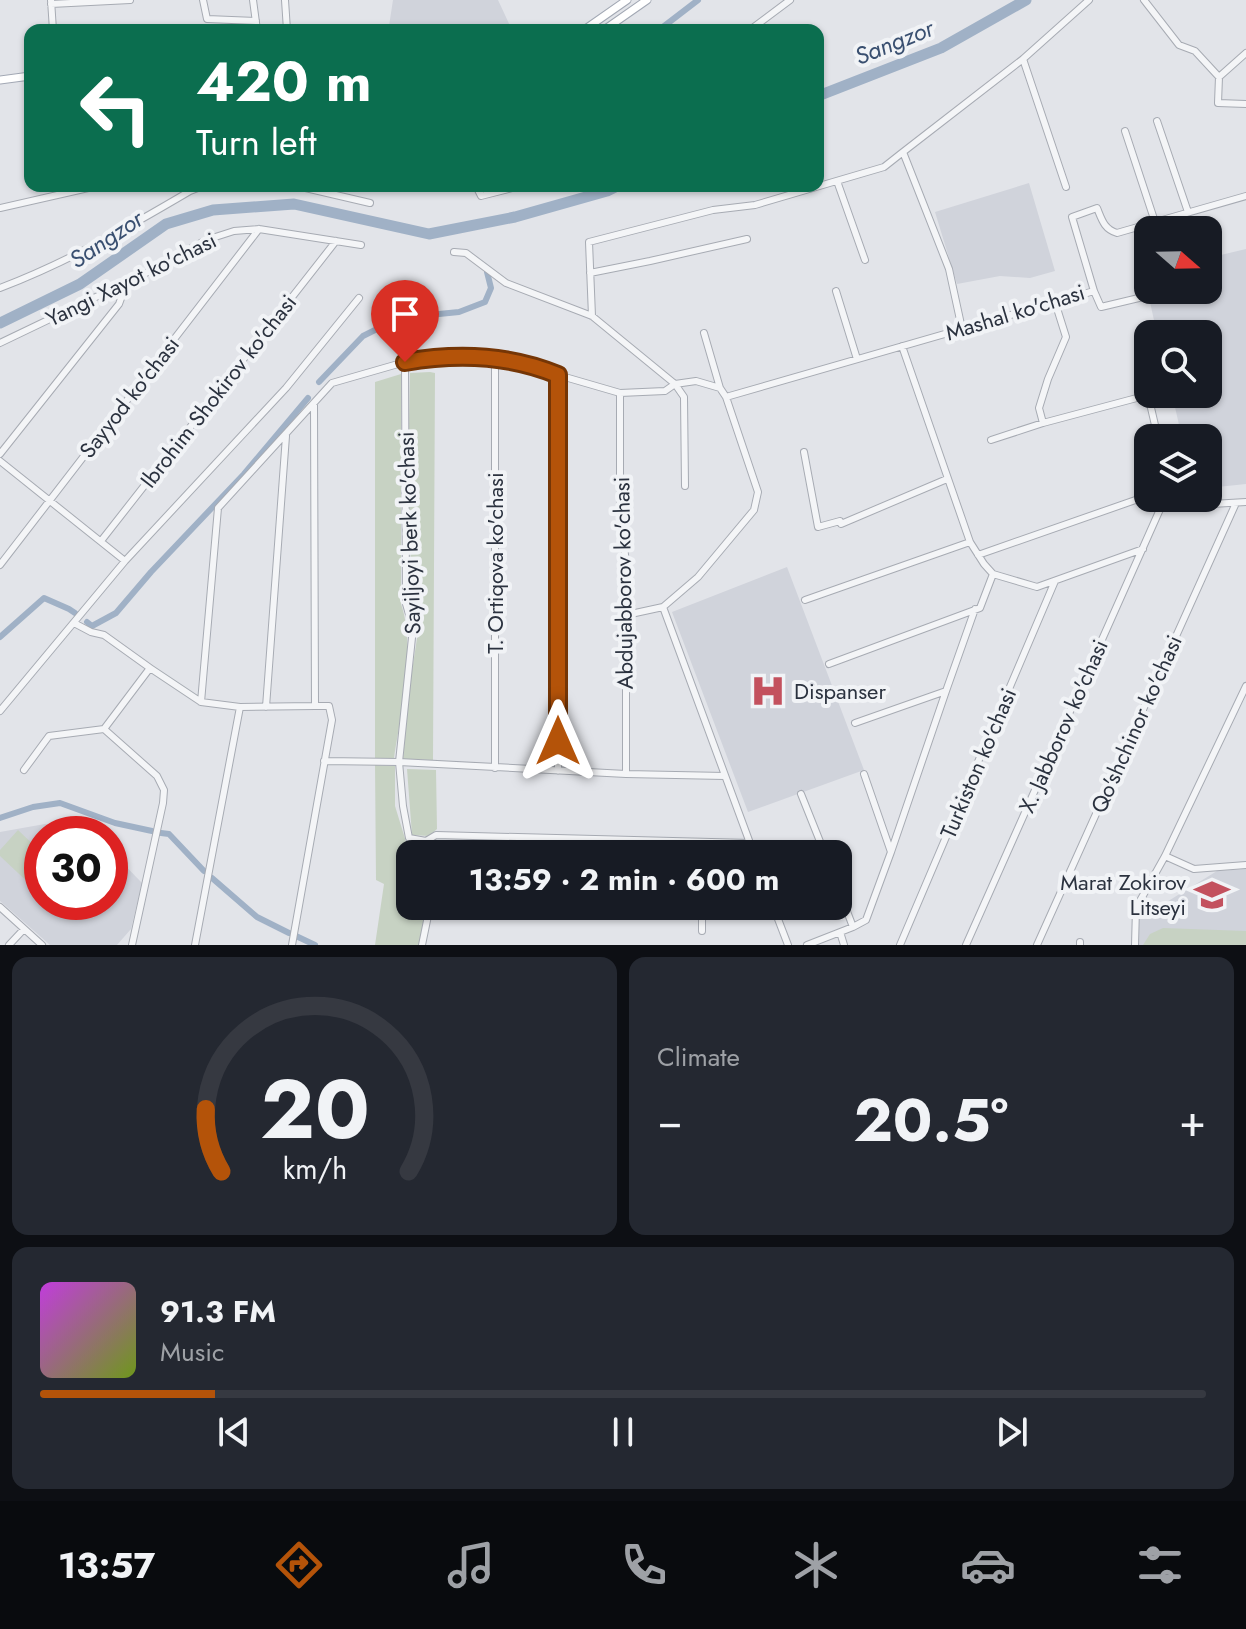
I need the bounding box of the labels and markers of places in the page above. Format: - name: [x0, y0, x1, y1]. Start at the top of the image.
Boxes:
- pin: [371, 280, 439, 362]
- hospital icon: Dispanser: [749, 672, 787, 710]
- place label: Dispanser: [794, 675, 886, 707]
- place label: Marat Zokirov Litseyi: [1060, 866, 1186, 923]
- school or university icon: Marat Zokirov Litseyi: [1193, 876, 1231, 914]

